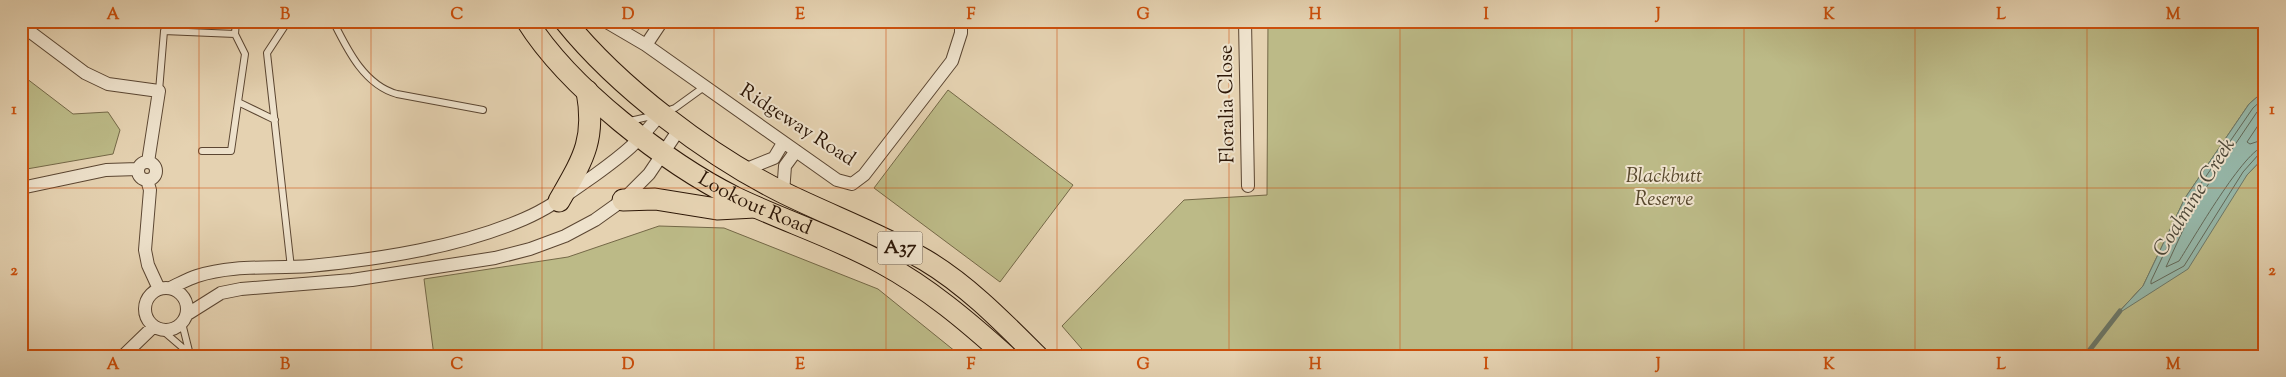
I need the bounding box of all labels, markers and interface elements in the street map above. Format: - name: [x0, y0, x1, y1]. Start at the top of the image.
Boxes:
- text: A: [107, 4, 120, 27]
- text: B: [280, 4, 290, 27]
- text: C: [451, 4, 464, 27]
- text: D: [622, 4, 635, 27]
- text: E: [795, 4, 805, 27]
- text: F: [967, 4, 976, 27]
- text: G: [1136, 4, 1150, 27]
- text: H: [1309, 4, 1322, 27]
- text: I: [1483, 4, 1489, 27]
- text: J: [1654, 4, 1661, 27]
- text: K: [1823, 4, 1835, 27]
- text: L: [1996, 4, 2006, 27]
- text: M: [2166, 4, 2181, 27]
- street label: Floralia Close: [1212, 45, 1244, 163]
- street label: Ridgeway Road: [733, 78, 861, 174]
- text: 1: [11, 99, 17, 122]
- text: 1: [2269, 99, 2275, 122]
- water label: Coalmine Creek: [2147, 132, 2244, 263]
- park label: Blackbutt Reserve: [1626, 163, 1702, 215]
- street label: Lookout Road: [692, 165, 816, 243]
- road number: A37: [878, 232, 922, 264]
- text: 2: [10, 260, 18, 283]
- text: 2: [2268, 260, 2276, 283]
- text: A: [107, 354, 120, 377]
- text: B: [280, 354, 290, 377]
- text: C: [451, 354, 464, 377]
- text: D: [622, 354, 635, 377]
- text: E: [795, 354, 805, 377]
- text: F: [967, 354, 976, 377]
- text: G: [1136, 354, 1150, 377]
- text: H: [1309, 354, 1322, 377]
- text: I: [1483, 354, 1489, 377]
- text: J: [1654, 354, 1661, 377]
- text: K: [1823, 354, 1835, 377]
- text: L: [1996, 354, 2006, 377]
- text: M: [2166, 354, 2181, 377]

